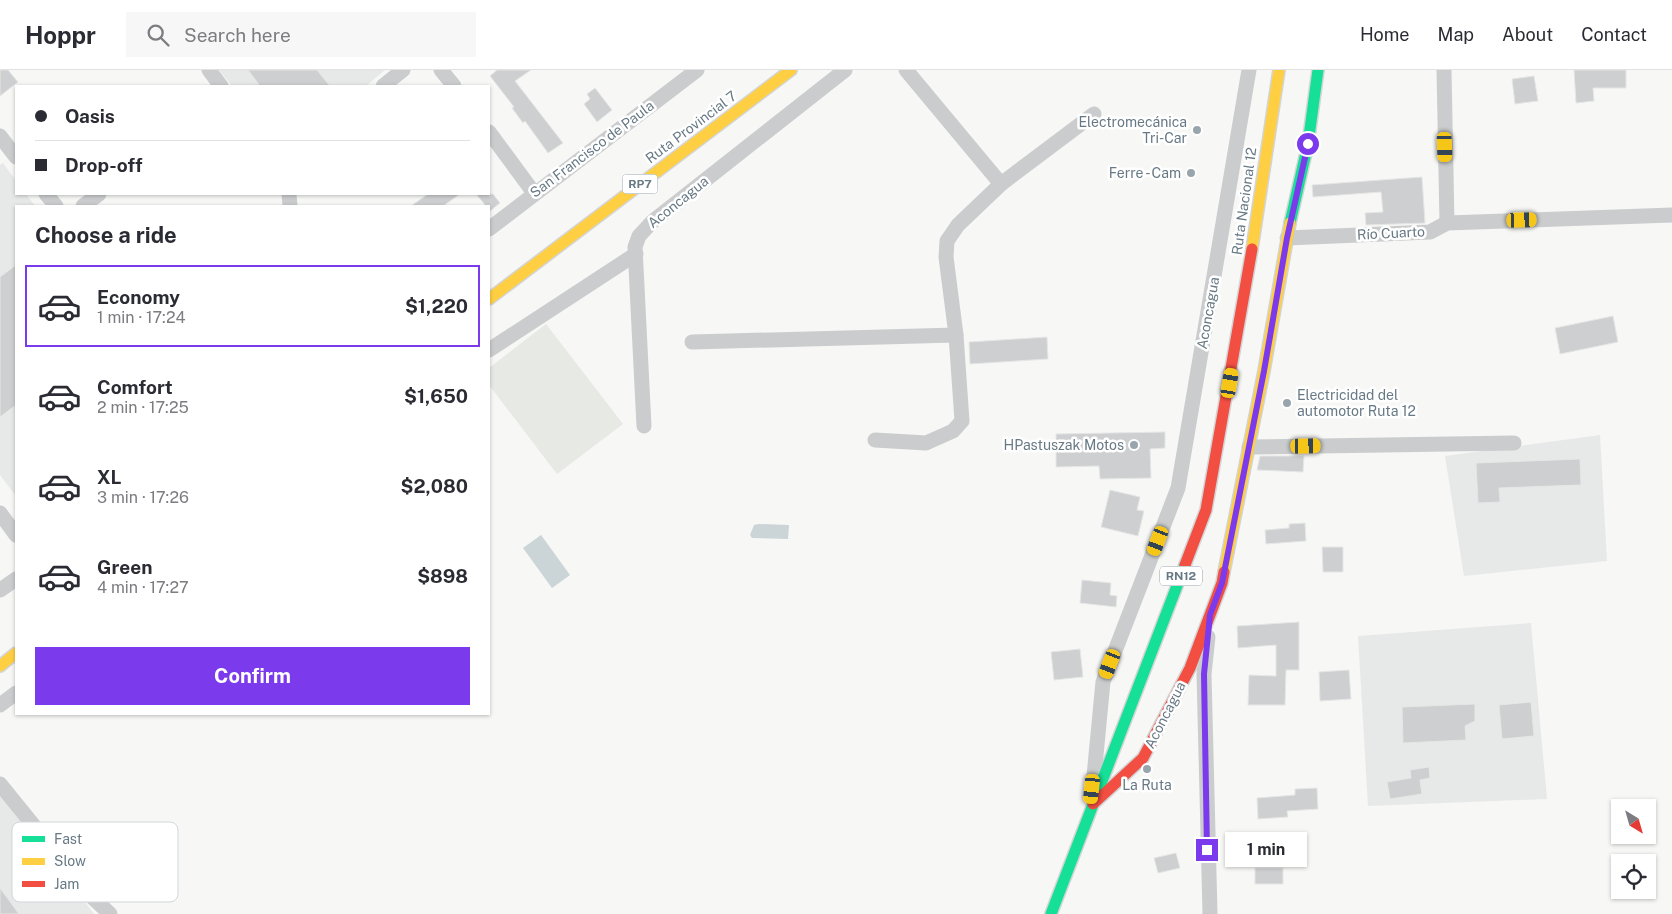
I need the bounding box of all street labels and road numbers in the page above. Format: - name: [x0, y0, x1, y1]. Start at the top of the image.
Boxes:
- street label: Ruta Provincial 7: [642, 88, 740, 166]
- street label: San Francisco de Paula: [527, 97, 657, 201]
- street label: Ruta Nacional 12: [1229, 146, 1259, 256]
- street label: Aconcagua: [645, 173, 711, 231]
- road number: RP7: [622, 175, 658, 194]
- street label: Río Cuarto: [1357, 223, 1425, 243]
- street label: Aconcagua: [1194, 276, 1222, 350]
- road number: RN12: [1160, 566, 1202, 586]
- street label: Aconcagua: [1141, 679, 1189, 751]

